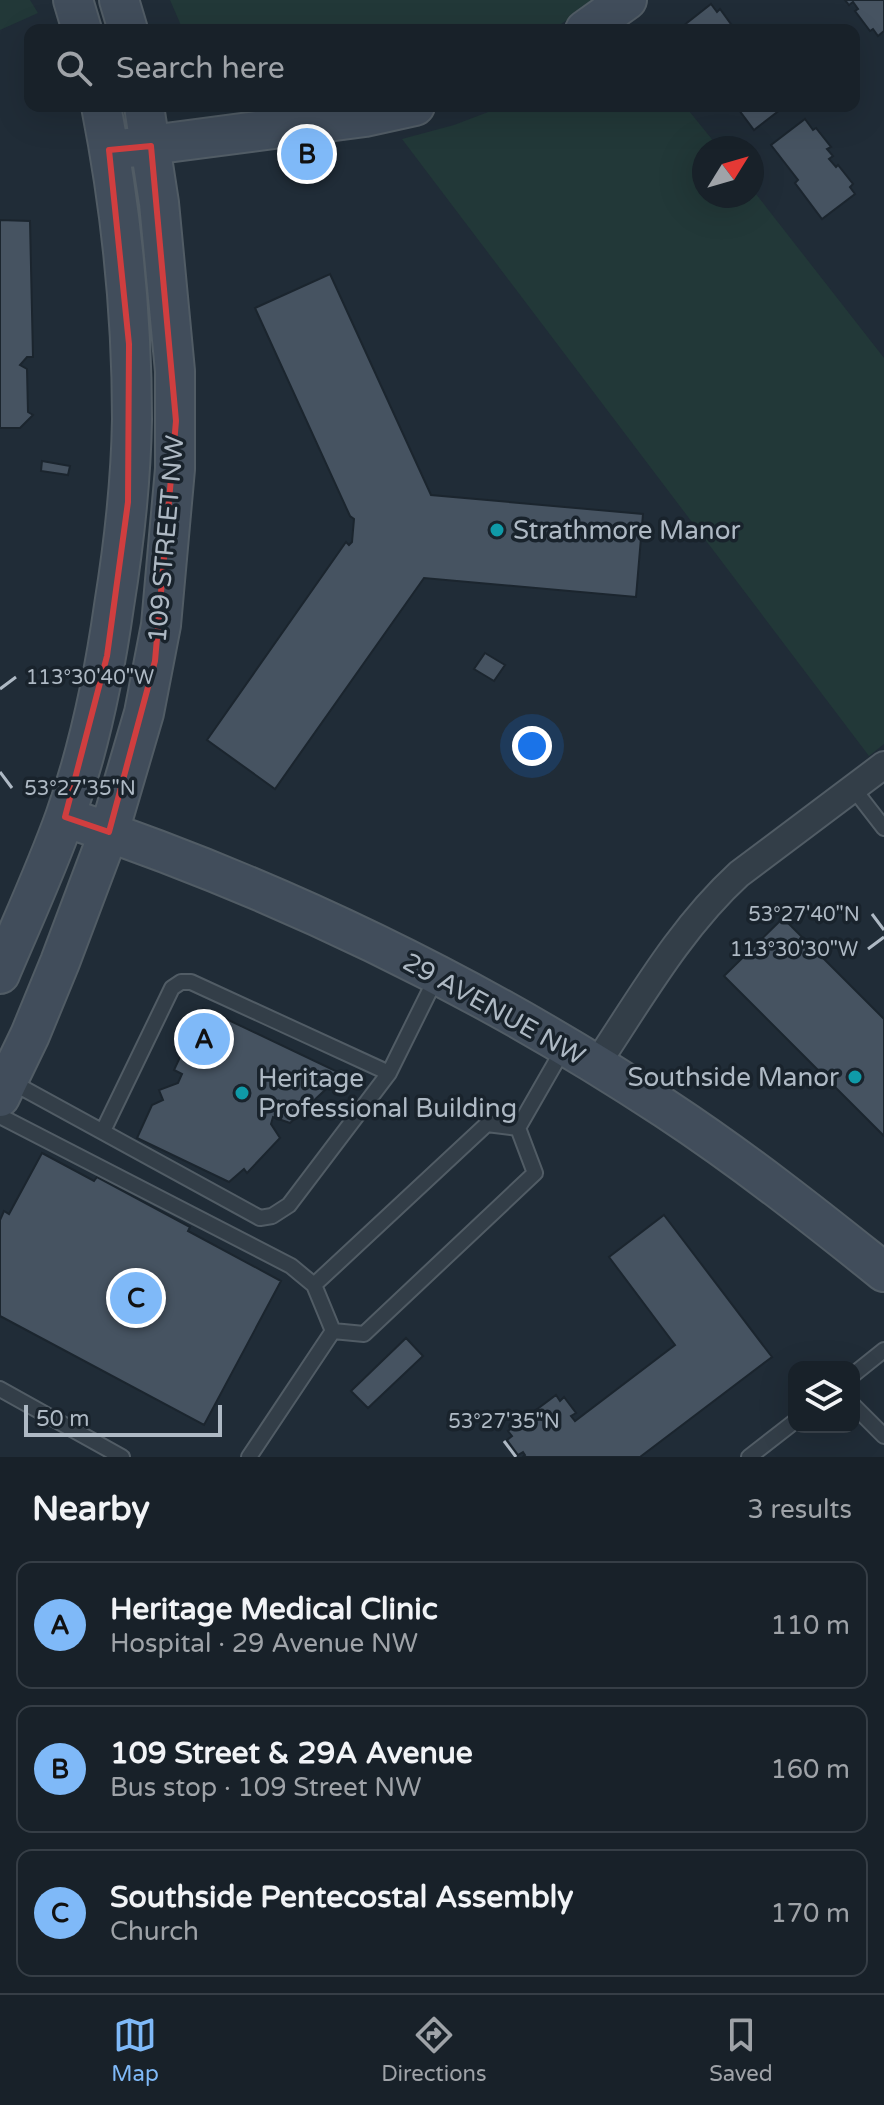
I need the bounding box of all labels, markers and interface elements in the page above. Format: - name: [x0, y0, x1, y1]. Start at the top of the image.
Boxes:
- search box: [24, 24, 860, 112]
- icon: search: [52, 46, 96, 90]
- text: Search here: [116, 50, 285, 87]
- pin: B: [281, 124, 333, 184]
- north arrow: [692, 136, 764, 208]
- street label: 109 STREET NW: [141, 434, 191, 644]
- place label: Strathmore Manor: [513, 515, 740, 546]
- marker: Strathmore Manor: [488, 521, 506, 539]
- text: 113°30'40"W: [26, 666, 154, 690]
- your location: [512, 726, 552, 766]
- text: 53°27'35"N: [24, 777, 136, 801]
- text: 53°27'40"N: [748, 903, 860, 927]
- text: 113°30'30"W: [730, 938, 858, 962]
- street label: 29 AVENUE NW: [398, 946, 590, 1072]
- pin: A: [178, 1009, 230, 1069]
- place label: Southside Manor: [627, 1062, 839, 1093]
- place label: Heritage Professional Building: [258, 1063, 517, 1124]
- marker: Southside Manor: [846, 1068, 864, 1086]
- marker: Heritage Professional Building: [233, 1084, 251, 1102]
- pin: C: [110, 1268, 162, 1328]
- map controls: [788, 1361, 860, 1433]
- button: layers: [788, 1361, 860, 1433]
- scale bar: [24, 1401, 222, 1437]
- text: 50 m: [36, 1406, 90, 1432]
- text: 53°27'35"N: [448, 1410, 560, 1434]
- text: Nearby: [32, 1489, 150, 1530]
- text: 3 results: [747, 1494, 852, 1525]
- text: Heritage Medical Clinic: [110, 1591, 438, 1628]
- text: A: [50, 1610, 70, 1641]
- text: 110 m: [770, 1610, 850, 1641]
- text: Hospital · 29 Avenue NW: [110, 1628, 418, 1659]
- text: 109 Street & 29A Avenue: [110, 1735, 473, 1772]
- text: B: [51, 1754, 69, 1785]
- text: 160 m: [770, 1754, 850, 1785]
- text: Bus stop · 109 Street NW: [110, 1772, 422, 1803]
- text: Southside Pentecostal Assembly: [110, 1879, 573, 1916]
- text: C: [51, 1898, 69, 1929]
- text: 170 m: [770, 1898, 850, 1929]
- text: Church: [110, 1916, 199, 1947]
- tab: Map: [111, 2013, 159, 2087]
- tab: Directions: [381, 2013, 487, 2087]
- tab: Saved: [709, 2013, 773, 2087]

